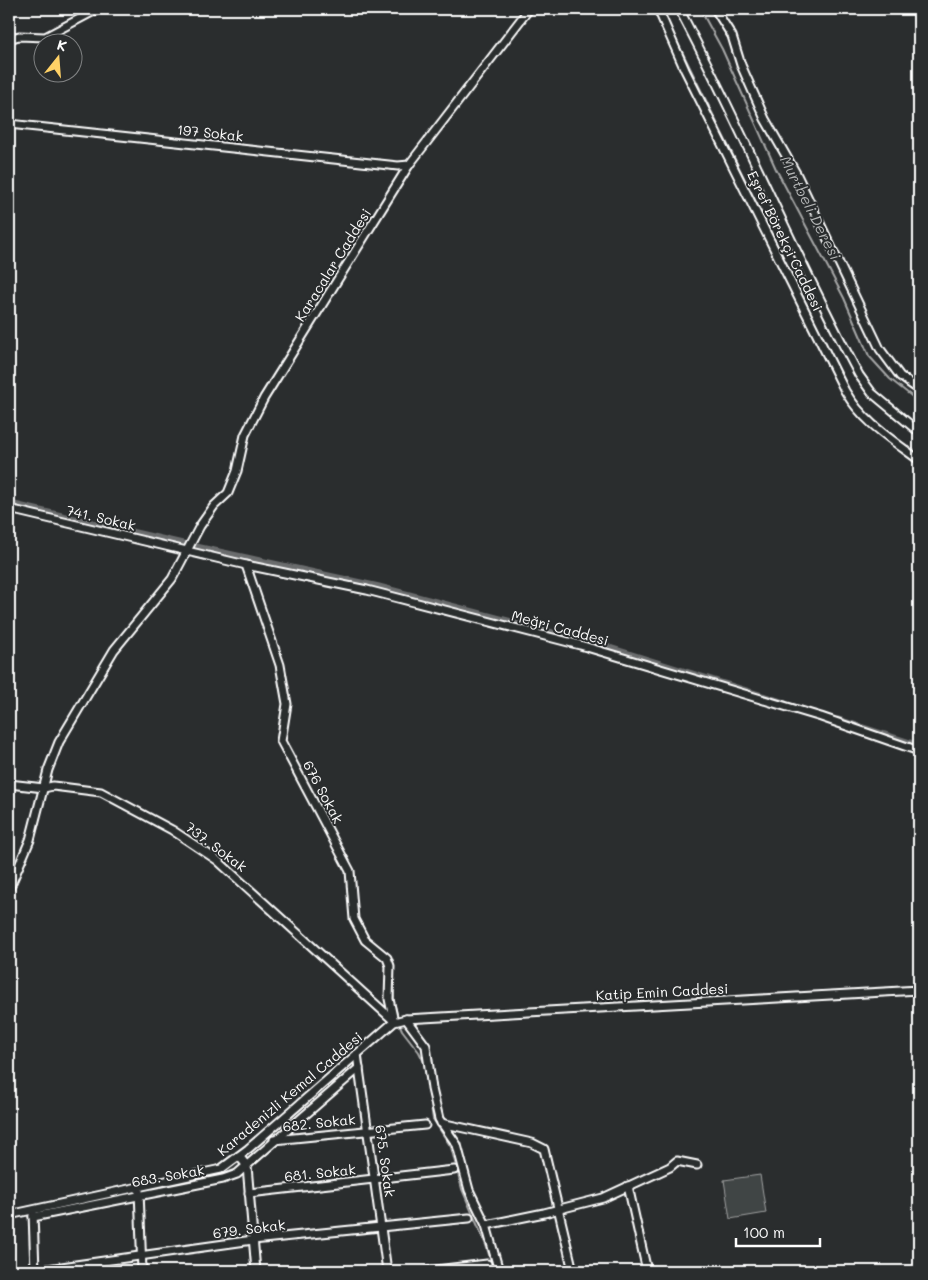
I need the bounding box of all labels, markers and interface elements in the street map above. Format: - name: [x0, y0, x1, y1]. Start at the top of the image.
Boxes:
- north arrow: [32, 32, 82, 82]
- text: K: [55, 35, 69, 56]
- street label: 197 Sokak: [176, 120, 244, 145]
- water label: Murtbeli Deresi: [776, 152, 846, 263]
- street label: Eşref Börekçi Caddesi: [743, 168, 828, 314]
- street label: Karacalar Caddesi: [290, 205, 375, 325]
- street label: 741. Sokak: [65, 500, 138, 535]
- street label: Meğri Caddesi: [509, 605, 611, 650]
- street label: 676 Sokak: [299, 757, 348, 827]
- street label: 737. Sokak: [182, 817, 251, 876]
- street label: Katip Emin Caddesi: [595, 979, 729, 1004]
- street label: Karadenizli Kemal Caddesi: [213, 1027, 366, 1160]
- street label: 682. Sokak: [282, 1109, 356, 1136]
- street label: 675. Sokak: [371, 1124, 400, 1198]
- street label: 681. Sokak: [283, 1159, 357, 1186]
- street label: 683. Sokak: [130, 1160, 206, 1191]
- street label: 679. Sokak: [212, 1215, 286, 1242]
- scale bar: [736, 1215, 819, 1247]
- text: 100 m: [743, 1222, 785, 1242]

